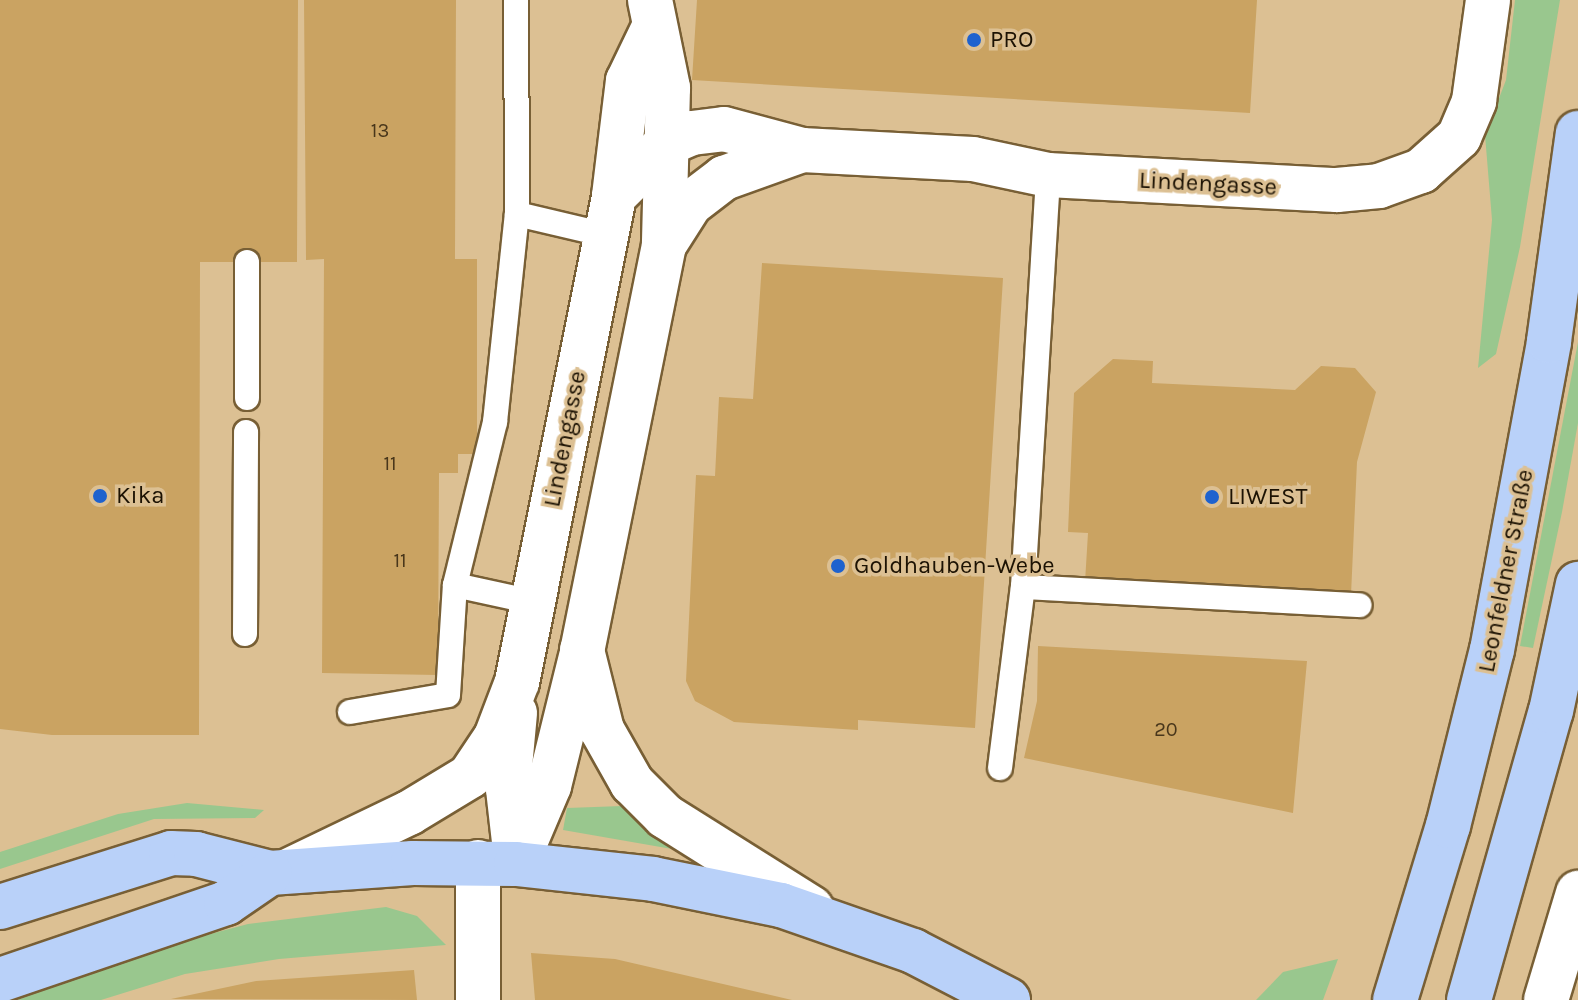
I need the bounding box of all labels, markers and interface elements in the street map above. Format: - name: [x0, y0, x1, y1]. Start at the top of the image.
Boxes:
- place label: PRO: [990, 26, 1033, 54]
- marker: PRO: [965, 31, 983, 49]
- house number: 13: [371, 118, 389, 142]
- street label: Lindengasse: [1138, 166, 1278, 202]
- street label: Lindengasse: [538, 368, 592, 510]
- house number: 11: [383, 451, 397, 475]
- street label: Leonfeldner Straße: [1472, 467, 1540, 675]
- place label: Kika: [116, 482, 164, 510]
- place label: LIWEST: [1228, 483, 1307, 511]
- marker: Kika: [91, 487, 109, 505]
- marker: LIWEST: [1203, 488, 1221, 506]
- house number: 11: [393, 548, 407, 572]
- place label: Goldhauben-Webe: [854, 552, 1055, 580]
- marker: Goldhauben-Webe: [829, 557, 847, 575]
- house number: 20: [1154, 717, 1178, 741]

